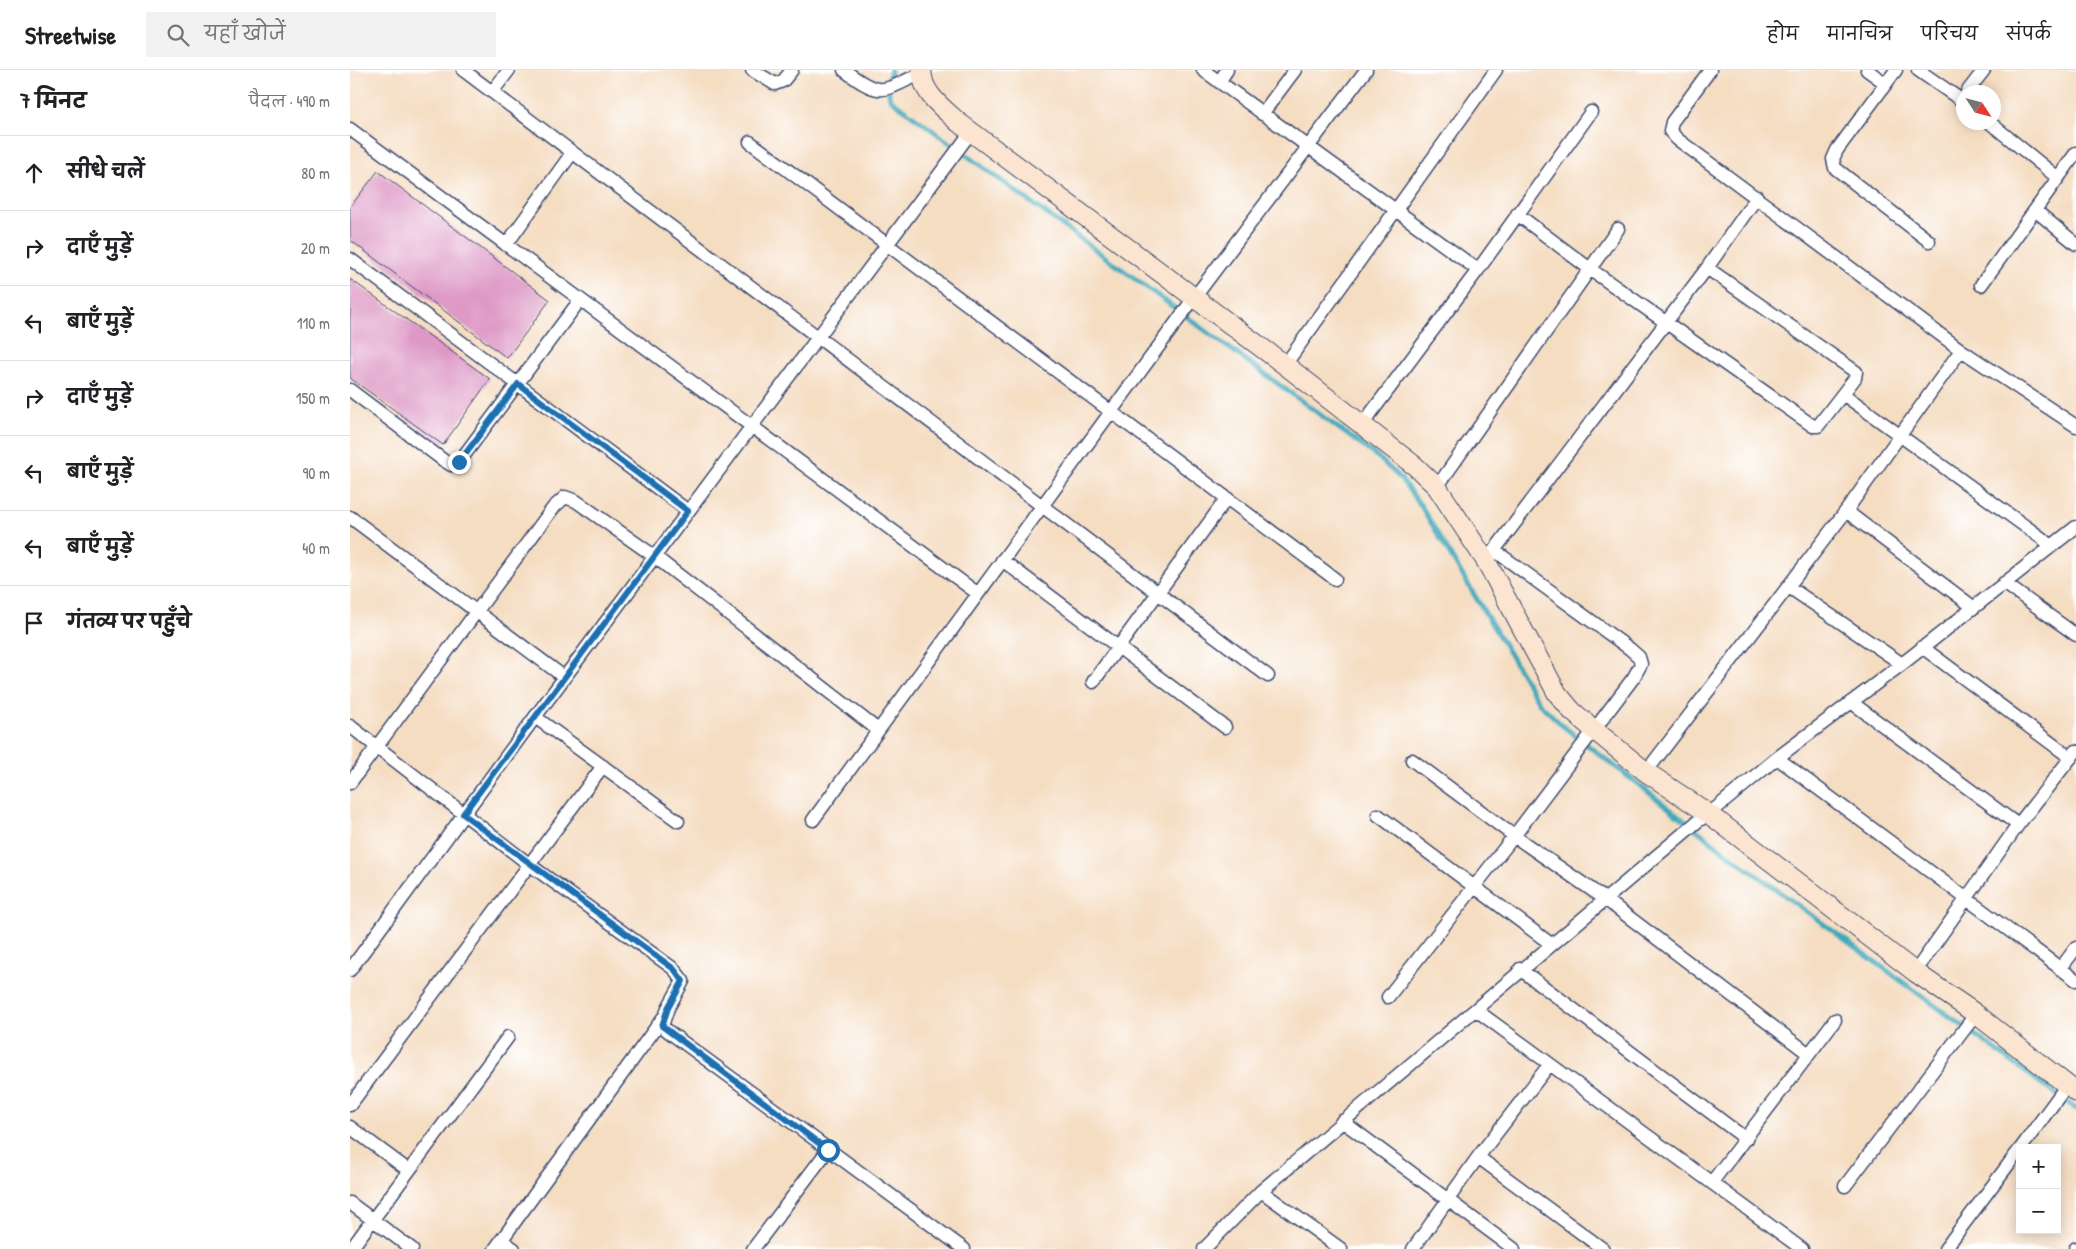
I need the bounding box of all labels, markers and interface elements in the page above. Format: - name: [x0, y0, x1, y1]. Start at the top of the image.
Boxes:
- search box: [146, 12, 496, 57]
- text: Streetwise: [25, 19, 116, 51]
- text: यहाँ खोजें: [204, 20, 285, 46]
- icon: search: [164, 21, 192, 49]
- text: होम: [1767, 21, 1799, 46]
- text: मानचित्र: [1827, 21, 1893, 46]
- text: परिचय: [1921, 21, 1978, 46]
- text: संपर्क: [2006, 21, 2051, 46]
- north arrow: [1956, 85, 2001, 130]
- text: 7 मिनट: [20, 86, 86, 115]
- text: पैदल · 490 m: [249, 90, 330, 112]
- text: सीधे चलें: [67, 158, 144, 184]
- icon: ahead: [20, 159, 48, 187]
- text: 80 m: [301, 162, 330, 184]
- text: दाएँ मुड़ें: [67, 233, 133, 259]
- icon: right: [20, 234, 48, 262]
- text: 20 m: [301, 237, 330, 259]
- text: बाएँ मुड़ें: [67, 308, 133, 334]
- icon: left: [20, 309, 48, 337]
- text: 110 m: [297, 312, 330, 334]
- text: दाएँ मुड़ें: [67, 383, 133, 409]
- icon: right: [20, 384, 48, 412]
- text: 150 m: [296, 387, 330, 409]
- route end: [448, 451, 471, 474]
- text: बाएँ मुड़ें: [67, 458, 133, 484]
- icon: left: [20, 459, 48, 487]
- text: 90 m: [302, 462, 330, 484]
- text: बाएँ मुड़ें: [67, 533, 133, 559]
- icon: left: [20, 534, 48, 562]
- text: 40 m: [302, 537, 330, 559]
- text: गंतव्य पर पहुँचे: [67, 608, 191, 634]
- icon: arrive: [20, 609, 48, 637]
- route start: [817, 1139, 840, 1162]
- map controls: [2016, 1144, 2061, 1234]
- button: +: [2016, 1144, 2061, 1189]
- button: −: [2016, 1189, 2061, 1234]

